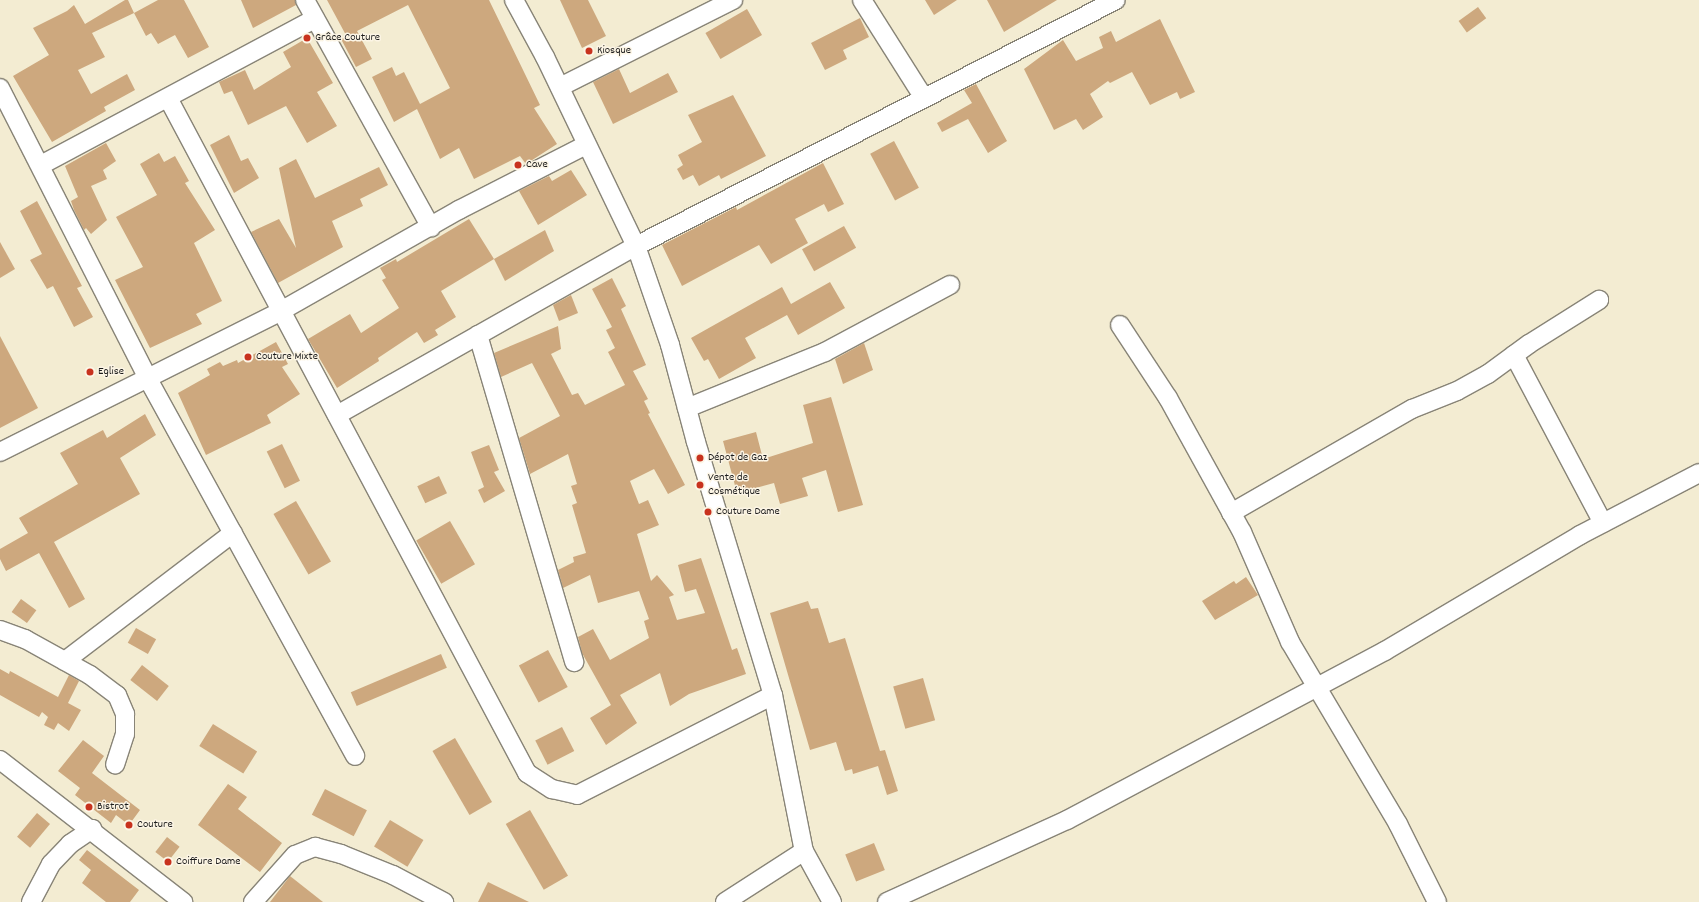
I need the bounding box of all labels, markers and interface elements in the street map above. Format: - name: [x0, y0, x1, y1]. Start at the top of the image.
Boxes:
- place label: Grâce Couture: [315, 31, 380, 45]
- marker: Grâce Couture: [302, 33, 312, 43]
- place label: Kiosque: [597, 44, 631, 58]
- marker: Kiosque: [584, 46, 594, 56]
- place label: Cave: [526, 158, 548, 172]
- marker: Cave: [513, 160, 523, 170]
- place label: Couture Mixte: [256, 350, 318, 364]
- marker: Couture Mixte: [243, 352, 253, 362]
- place label: Eglise: [98, 365, 124, 379]
- marker: Eglise: [85, 367, 95, 377]
- place label: Dépot de Gaz: [708, 451, 767, 465]
- marker: Dépot de Gaz: [695, 453, 705, 463]
- place label: Vente de Cosmétique: [708, 471, 760, 499]
- marker: Vente de Cosmétique: [695, 480, 705, 490]
- place label: Couture Dame: [716, 505, 780, 519]
- marker: Couture Dame: [703, 507, 713, 517]
- place label: Bistrot: [97, 800, 129, 814]
- marker: Bistrot: [84, 802, 94, 812]
- place label: Couture: [137, 818, 173, 832]
- marker: Couture: [124, 820, 134, 830]
- place label: Coiffure Dame: [176, 855, 241, 869]
- marker: Coiffure Dame: [163, 857, 173, 867]

